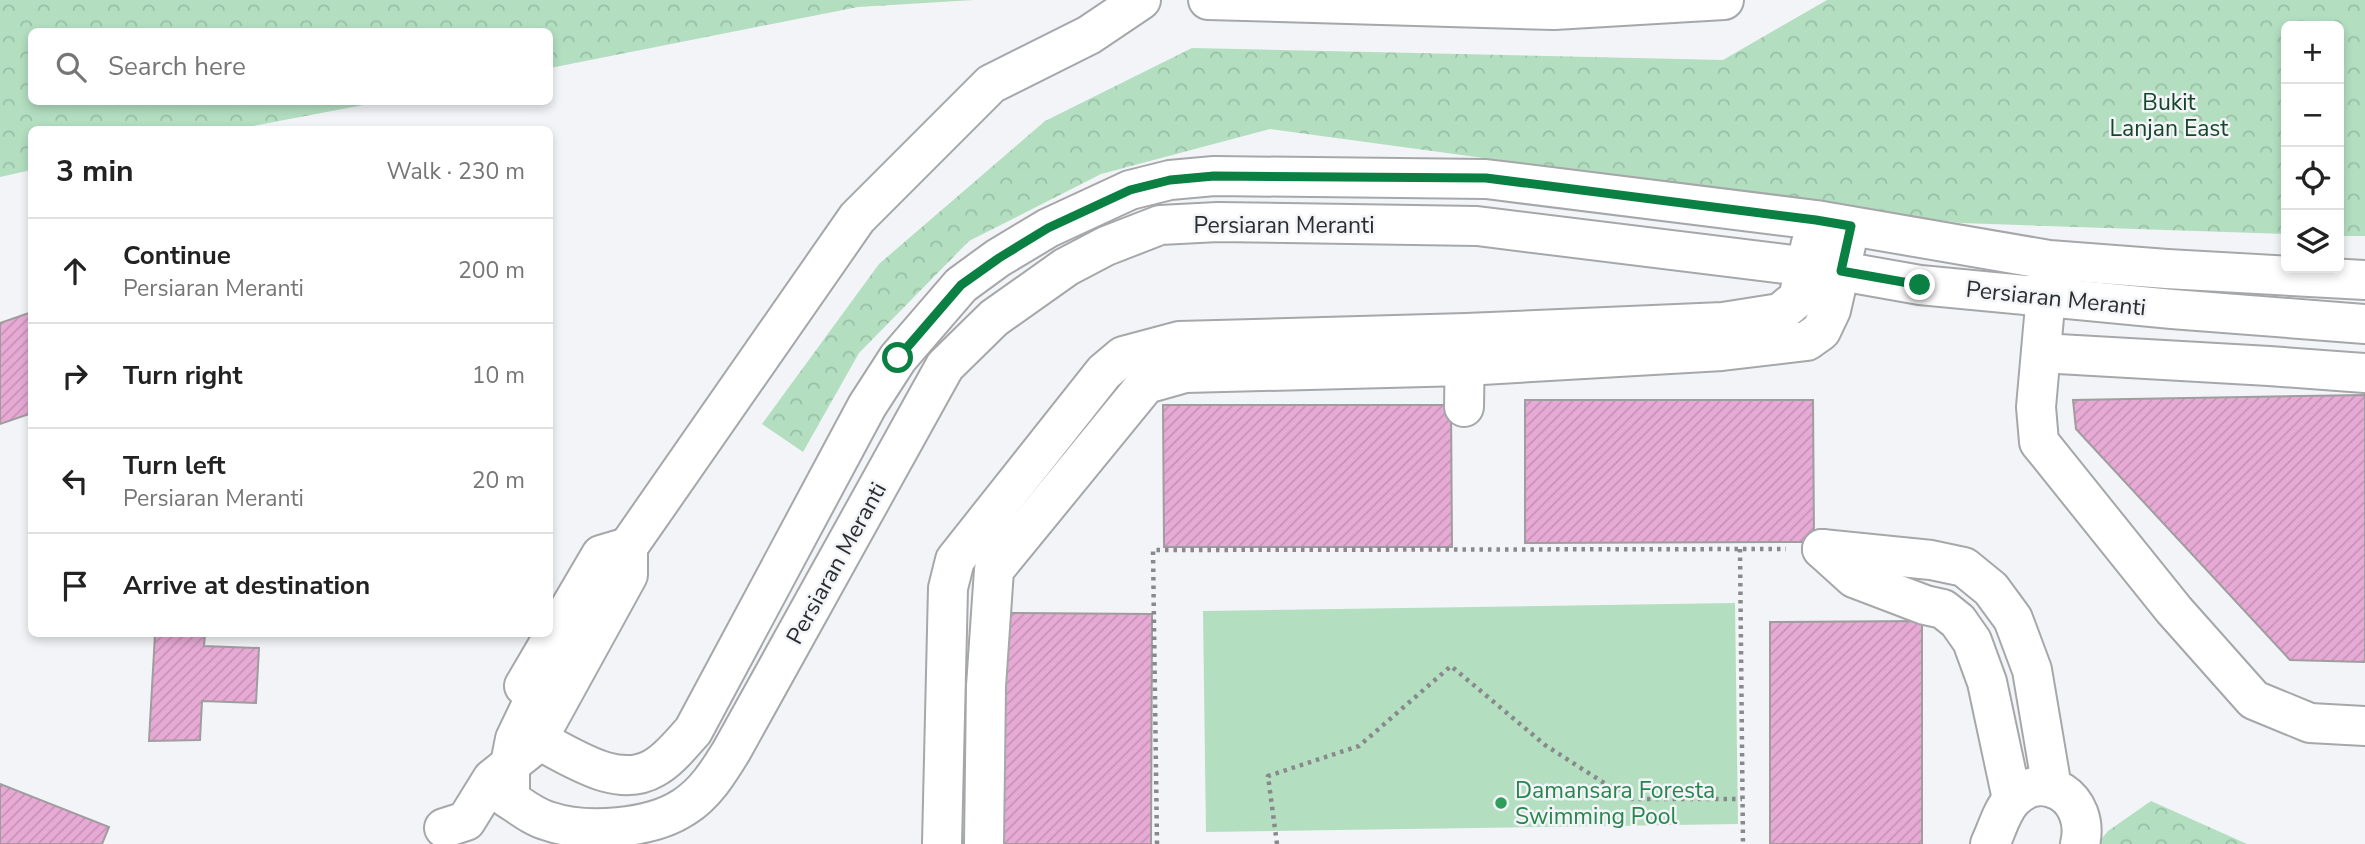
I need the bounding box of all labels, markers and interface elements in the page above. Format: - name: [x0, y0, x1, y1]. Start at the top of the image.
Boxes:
- map controls: [2281, 21, 2344, 273]
- button: +: [2281, 21, 2344, 84]
- search box: [28, 28, 553, 105]
- icon: search: [52, 48, 90, 86]
- text: Search here: [108, 49, 246, 84]
- button: −: [2281, 84, 2344, 147]
- park label: Bukit Lanjan East: [2110, 87, 2229, 144]
- button: locate: [2281, 147, 2344, 210]
- text: 3 min: [56, 151, 134, 192]
- text: Walk · 230 m: [386, 156, 525, 187]
- street label: Persiaran Meranti: [1194, 210, 1374, 241]
- button: layers: [2281, 210, 2344, 273]
- text: Continue: [123, 238, 231, 273]
- icon: ahead: [56, 252, 94, 290]
- text: 200 m: [458, 255, 525, 286]
- route end: [1904, 269, 1935, 300]
- text: Persiaran Meranti: [123, 273, 304, 304]
- street label: Persiaran Meranti: [1964, 274, 2148, 323]
- route start: [882, 342, 913, 373]
- icon: right: [56, 357, 94, 395]
- text: Turn right: [123, 358, 242, 393]
- text: 10 m: [472, 360, 525, 391]
- text: Turn left: [123, 448, 226, 483]
- icon: left: [56, 462, 94, 500]
- text: 20 m: [472, 465, 525, 496]
- street label: Persiaran Meranti: [779, 477, 894, 650]
- text: Persiaran Meranti: [123, 483, 304, 514]
- icon: arrive: [56, 567, 94, 605]
- text: Arrive at destination: [123, 568, 370, 603]
- place label: Damansara Foresta Swimming Pool: [1515, 775, 1715, 832]
- marker: Damansara Foresta Swimming Pool: [1493, 795, 1509, 811]

